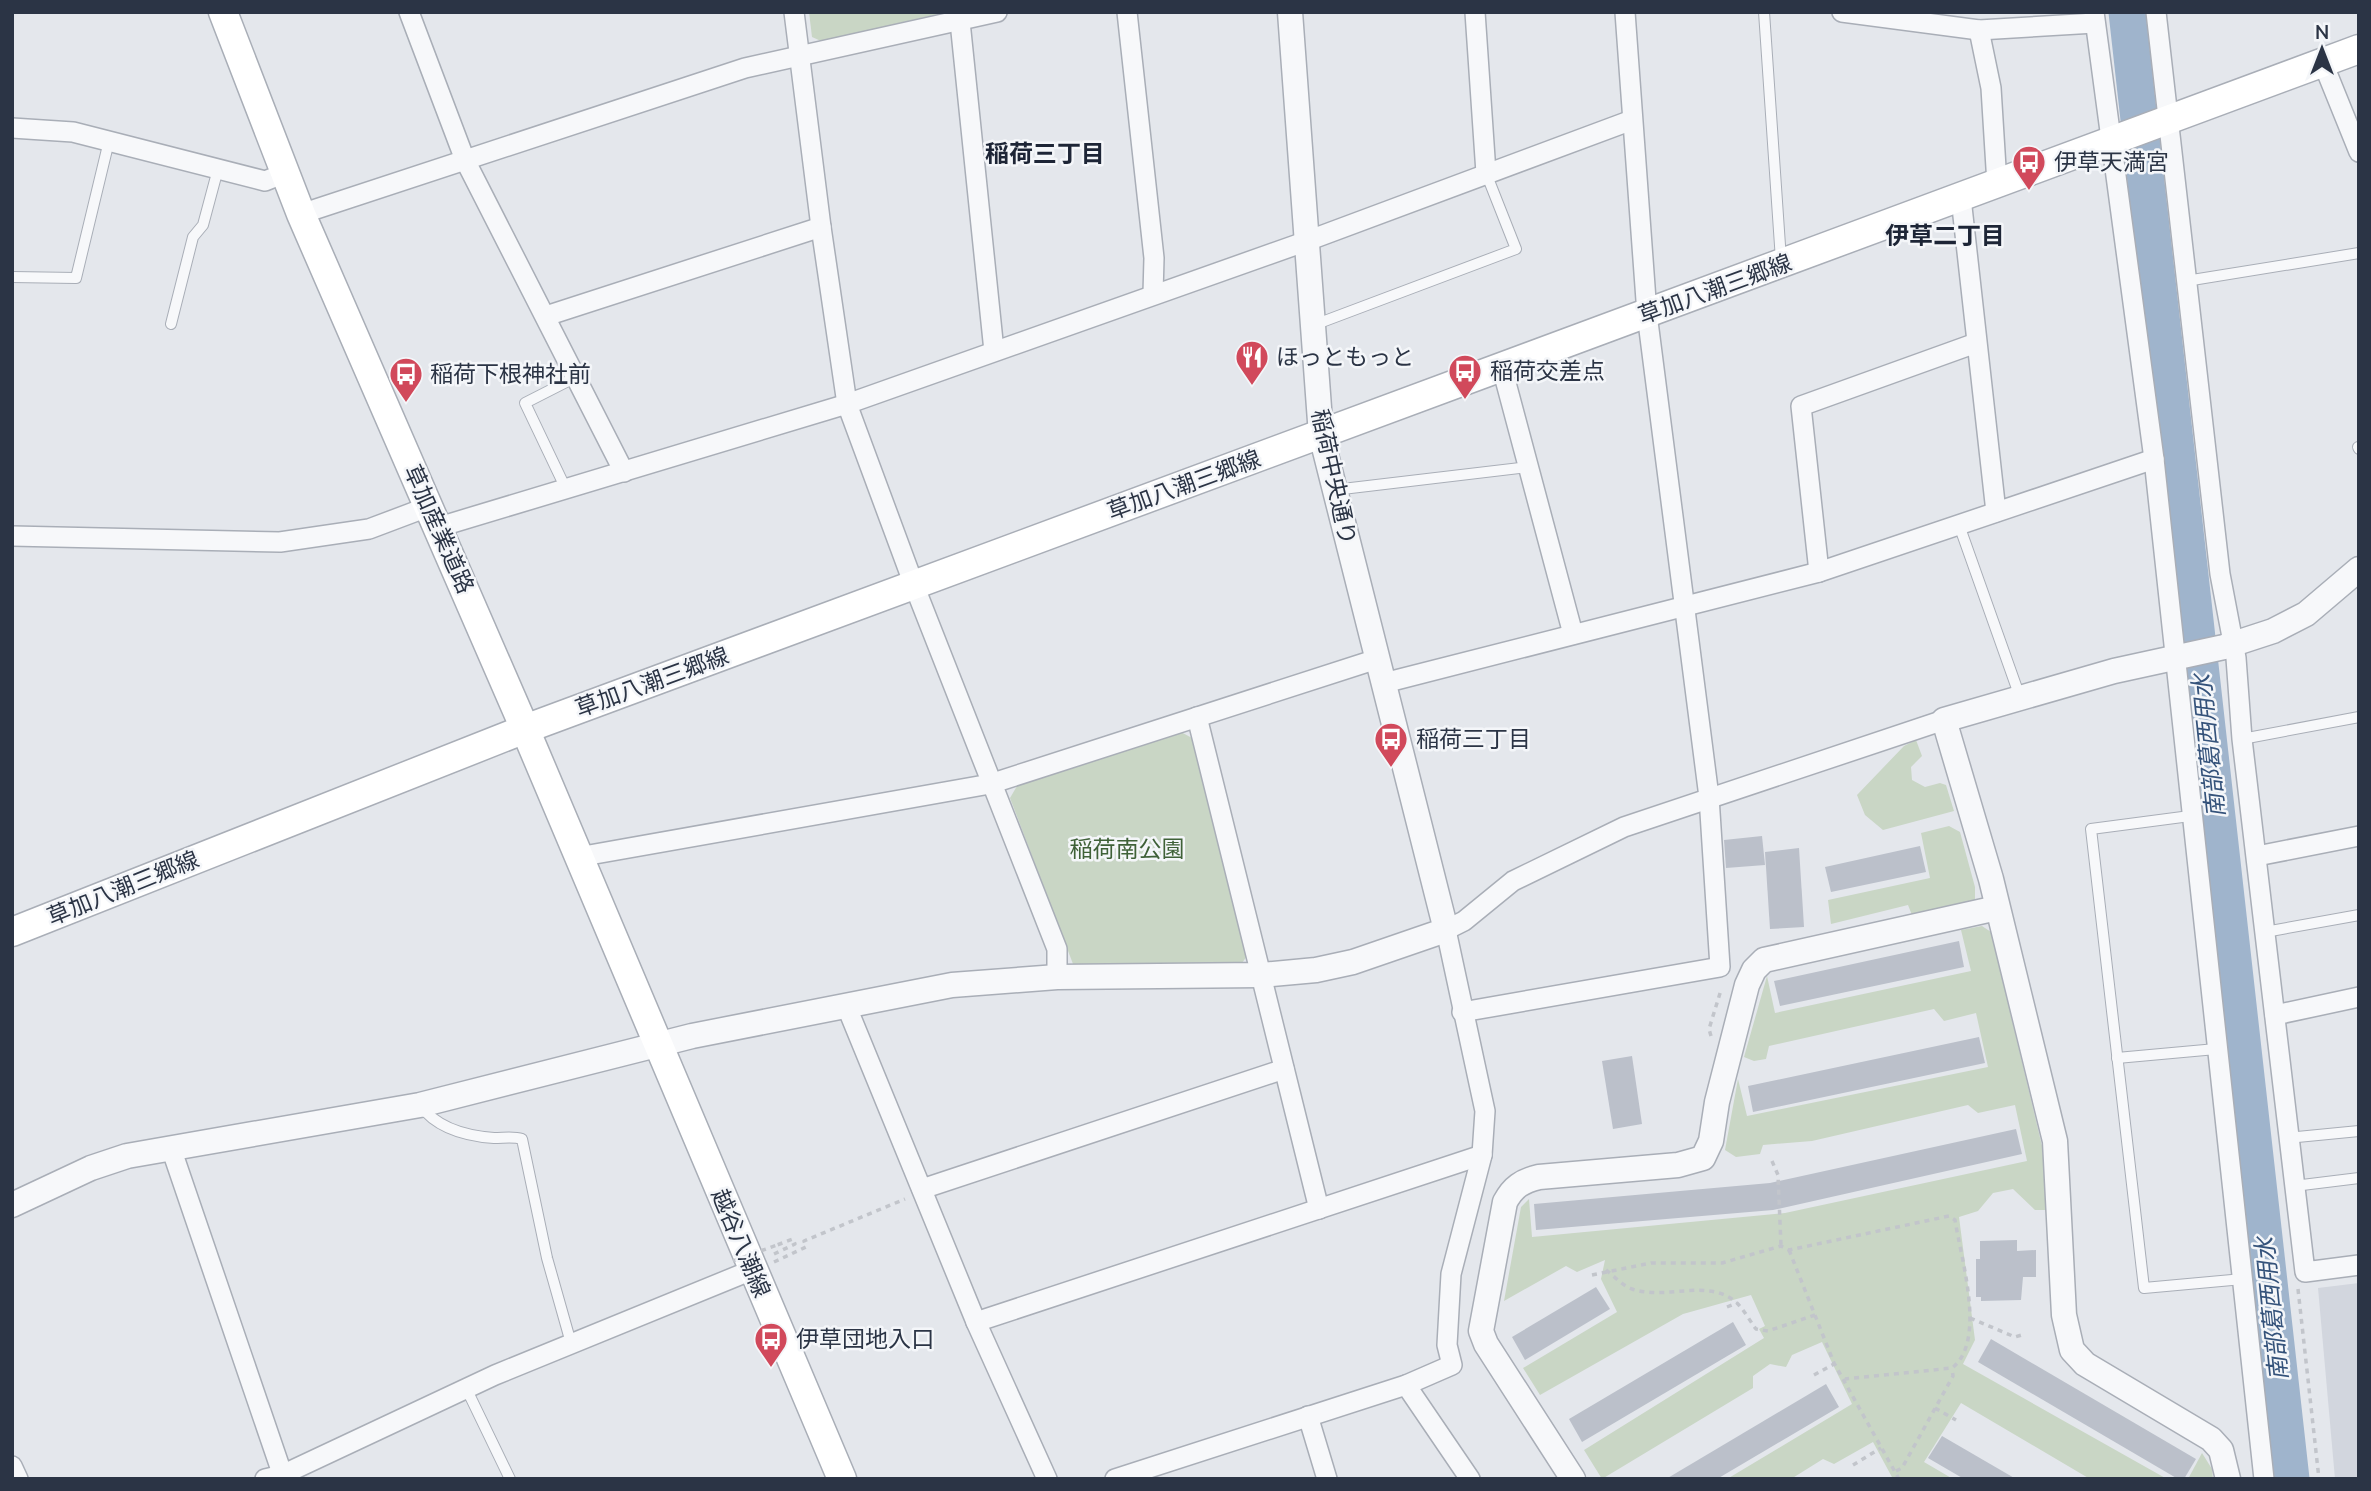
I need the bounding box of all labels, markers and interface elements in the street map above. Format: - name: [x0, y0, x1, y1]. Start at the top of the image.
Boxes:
- north arrow: [2287, 14, 2357, 84]
- text: N: [2315, 20, 2329, 46]
- district label: 稲荷三丁目: [985, 138, 1105, 170]
- bus stop icon: 伊草天満宮: [2010, 143, 2048, 192]
- place label: 伊草天満宮: [2054, 147, 2169, 178]
- district label: 伊草二丁目: [1885, 220, 2005, 252]
- street label: 草加八潮三郷線: [1634, 247, 1796, 332]
- restaurant icon: ほっともっと: [1233, 338, 1271, 387]
- place label: ほっともっと: [1276, 342, 1414, 373]
- bus stop icon: 稲荷交差点: [1446, 352, 1484, 401]
- bus stop icon: 稲荷下根神社前: [387, 355, 425, 404]
- place label: 稲荷交差点: [1490, 356, 1605, 387]
- place label: 稲荷下根神社前: [430, 359, 591, 390]
- street label: 稲荷中央通り: [1304, 406, 1363, 548]
- street label: 草加八潮三郷線: [1103, 443, 1265, 528]
- street label: 草加産業道路: [396, 460, 481, 599]
- street label: 草加八潮三郷線: [571, 640, 733, 725]
- water label: 南部葛西用水: [2185, 670, 2232, 819]
- bus stop icon: 稲荷三丁目: [1372, 720, 1410, 769]
- place label: 稲荷三丁目: [1416, 724, 1531, 755]
- park label: 稲荷南公園: [1070, 834, 1185, 865]
- street label: 草加八潮三郷線: [43, 844, 204, 933]
- street label: 越谷八潮線: [704, 1184, 777, 1302]
- water label: 南部葛西用水: [2248, 1233, 2295, 1382]
- bus stop icon: 伊草団地入口: [752, 1320, 790, 1369]
- place label: 伊草団地入口: [796, 1324, 934, 1355]

